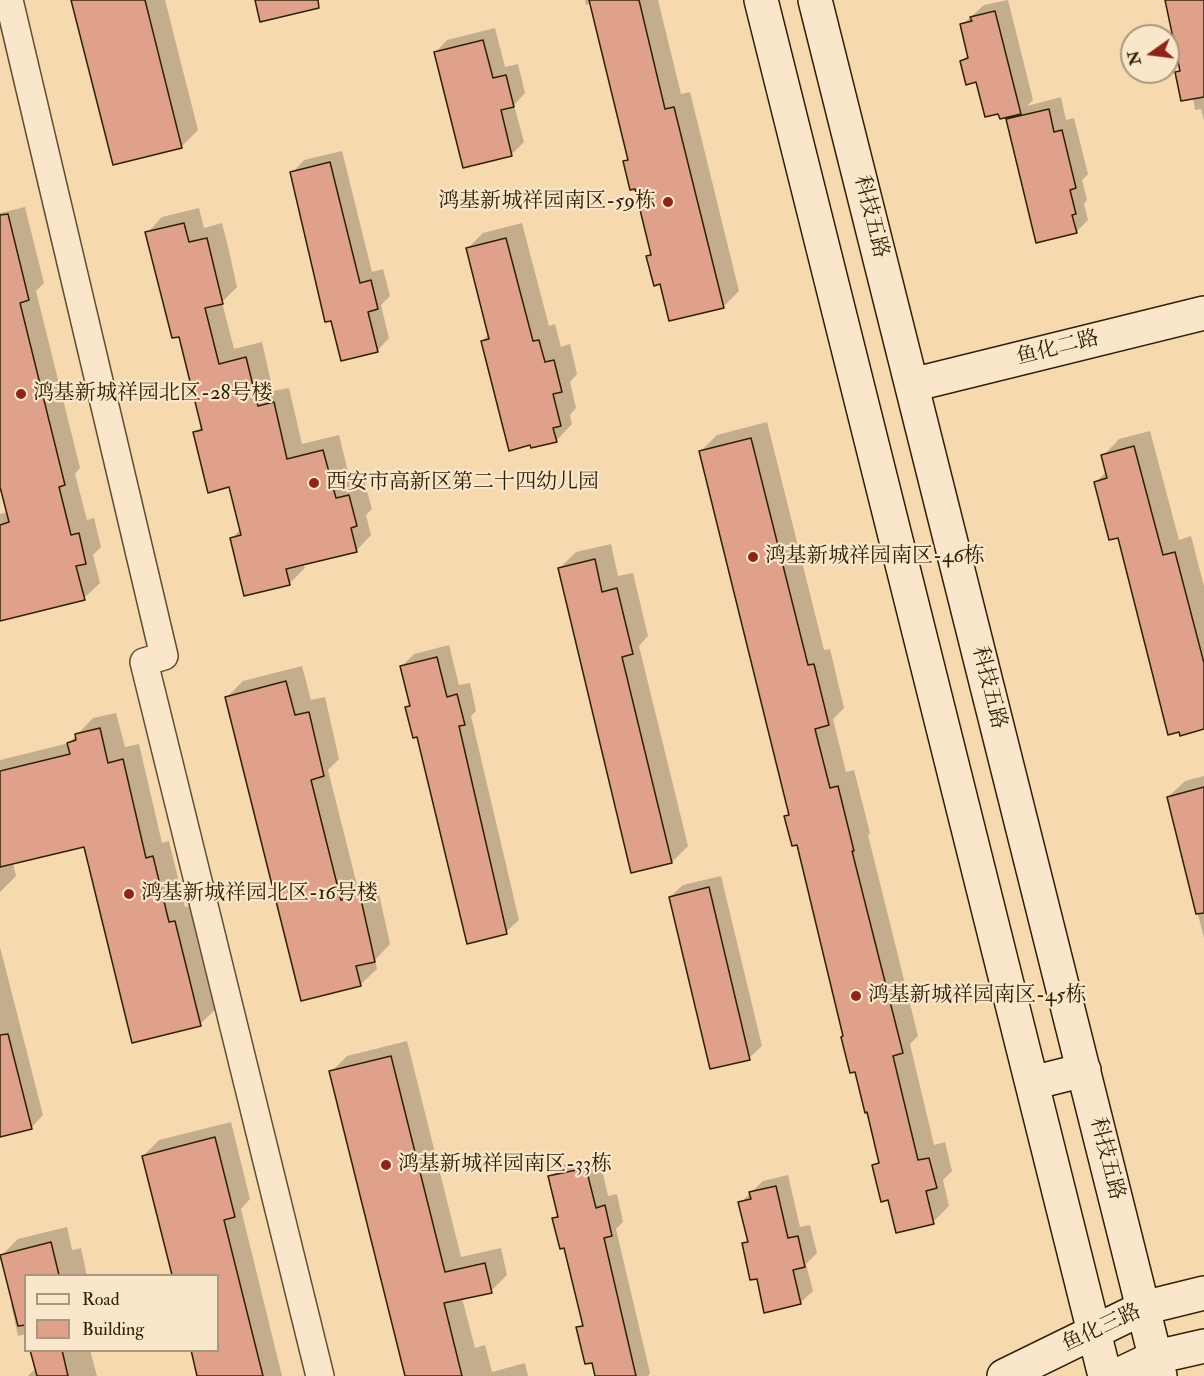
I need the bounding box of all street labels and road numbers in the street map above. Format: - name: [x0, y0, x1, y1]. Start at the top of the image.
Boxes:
- street label: 科技五路: [848, 173, 892, 261]
- street label: 鱼化二路: [1014, 327, 1102, 371]
- street label: 科技五路: [966, 644, 1010, 732]
- street label: 科技五路: [1084, 1115, 1128, 1203]
- street label: 鱼化三路: [1059, 1300, 1145, 1358]

